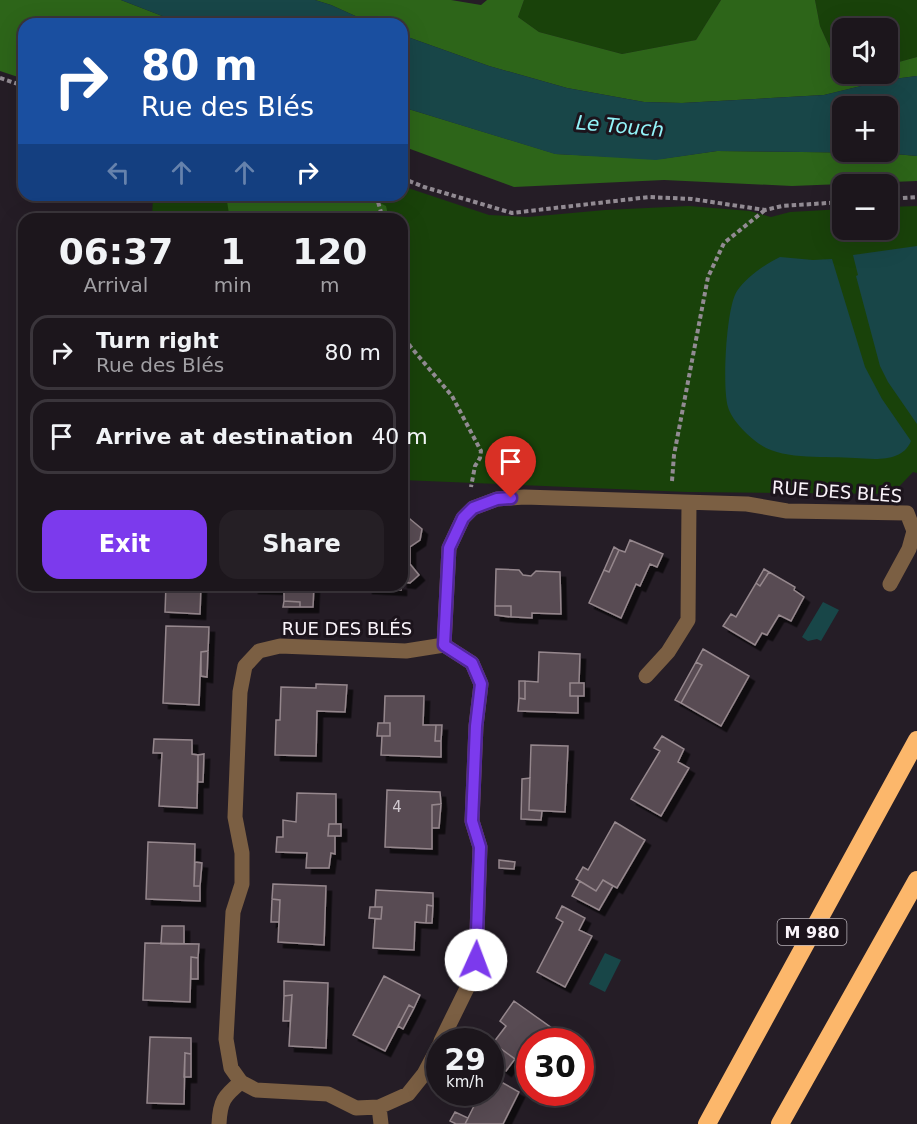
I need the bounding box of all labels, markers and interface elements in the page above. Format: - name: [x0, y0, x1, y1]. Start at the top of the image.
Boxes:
- map controls: [832, 18, 898, 240]
- button: sound: [832, 18, 898, 84]
- text: 80 m: [141, 41, 258, 90]
- icon: right: [42, 42, 120, 120]
- text: Rue des Blés: [141, 91, 314, 122]
- button: +: [832, 96, 898, 162]
- water label: Le Touch: [575, 110, 665, 142]
- icon: left: [102, 156, 135, 189]
- icon: ahead: [165, 156, 198, 189]
- icon: ahead: [228, 156, 261, 189]
- icon: right: [291, 156, 324, 189]
- button: −: [832, 174, 898, 240]
- text: 06:37: [59, 231, 173, 272]
- text: 1: [220, 231, 245, 272]
- text: 120: [292, 231, 367, 272]
- text: Arrival: [83, 273, 148, 297]
- text: min: [214, 273, 252, 297]
- text: m: [320, 273, 340, 297]
- text: Turn right: [96, 328, 219, 353]
- icon: right: [45, 336, 78, 369]
- text: 80 m: [325, 340, 381, 365]
- text: Rue des Blés: [96, 353, 224, 377]
- icon: arrive: [45, 420, 78, 453]
- text: Arrive at destination: [96, 424, 353, 449]
- text: 40 m: [371, 424, 428, 449]
- pin: [485, 436, 536, 498]
- icon: arrive: [494, 445, 527, 478]
- street label: RUE DES BLÉS: [771, 476, 903, 507]
- button: Exit: [42, 510, 207, 579]
- button: Share: [219, 510, 384, 579]
- street label: RUE DES BLÉS: [282, 618, 412, 639]
- house number: 4: [392, 798, 402, 816]
- road number: M 980: [778, 919, 846, 945]
- position arrow: [444, 928, 508, 992]
- speed limit sign: 30: [516, 1028, 594, 1106]
- text: 29: [444, 1042, 486, 1077]
- text: km/h: [446, 1073, 484, 1091]

